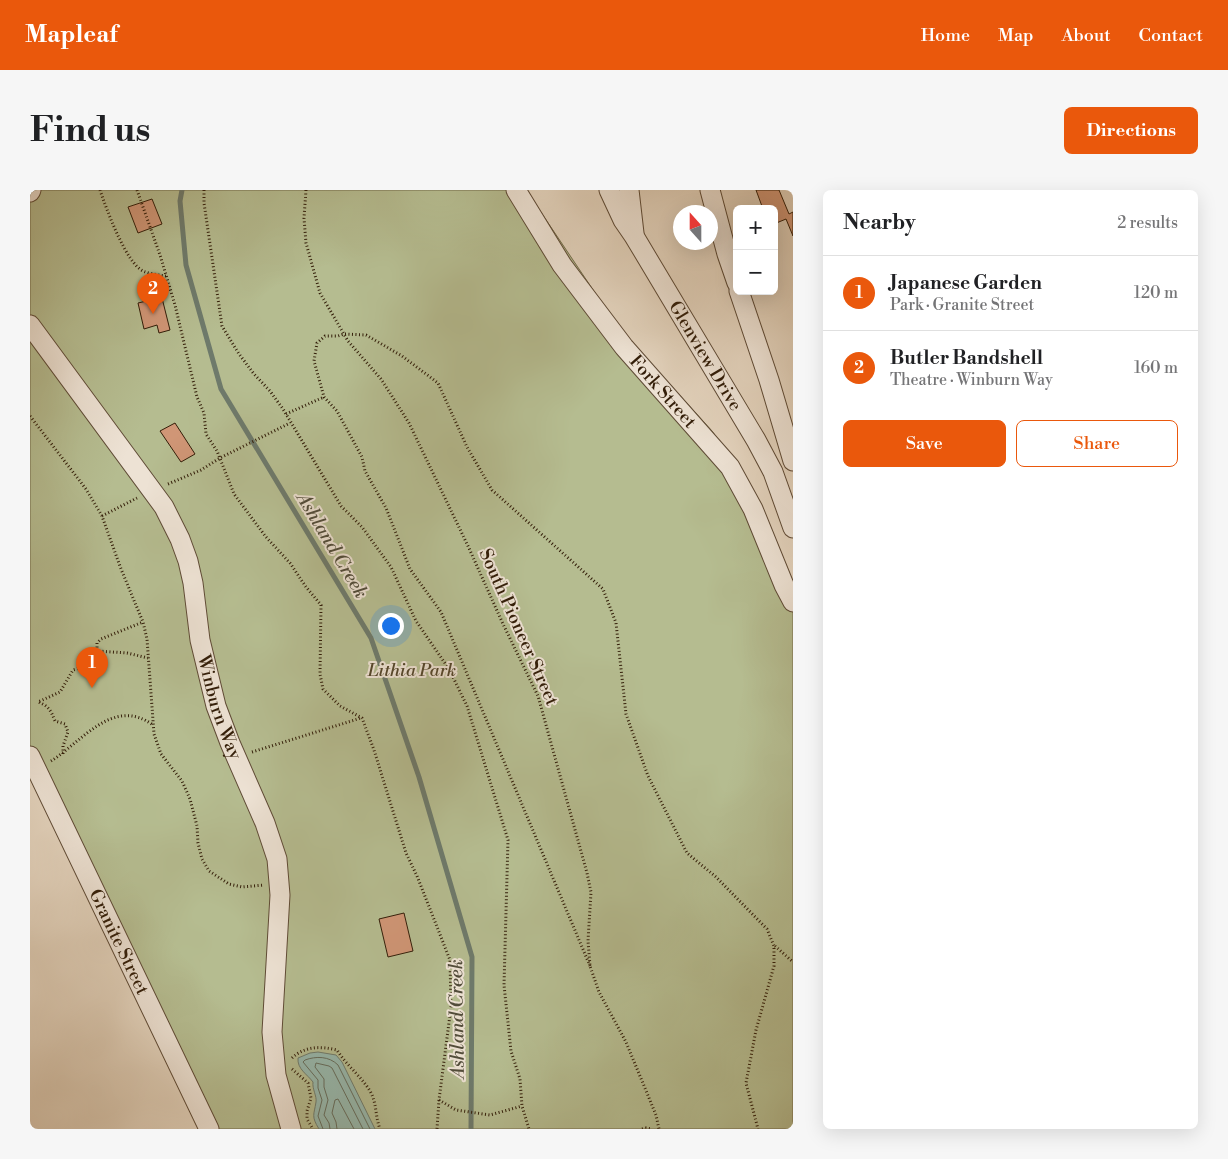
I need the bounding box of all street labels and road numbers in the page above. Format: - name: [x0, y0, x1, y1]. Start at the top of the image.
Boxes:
- street label: Glenview Drive: [663, 297, 747, 415]
- street label: Fork Street: [624, 350, 702, 434]
- street label: South Pioneer Street: [474, 545, 564, 710]
- street label: Winburn Way: [192, 652, 247, 763]
- street label: Granite Street: [84, 885, 154, 999]

